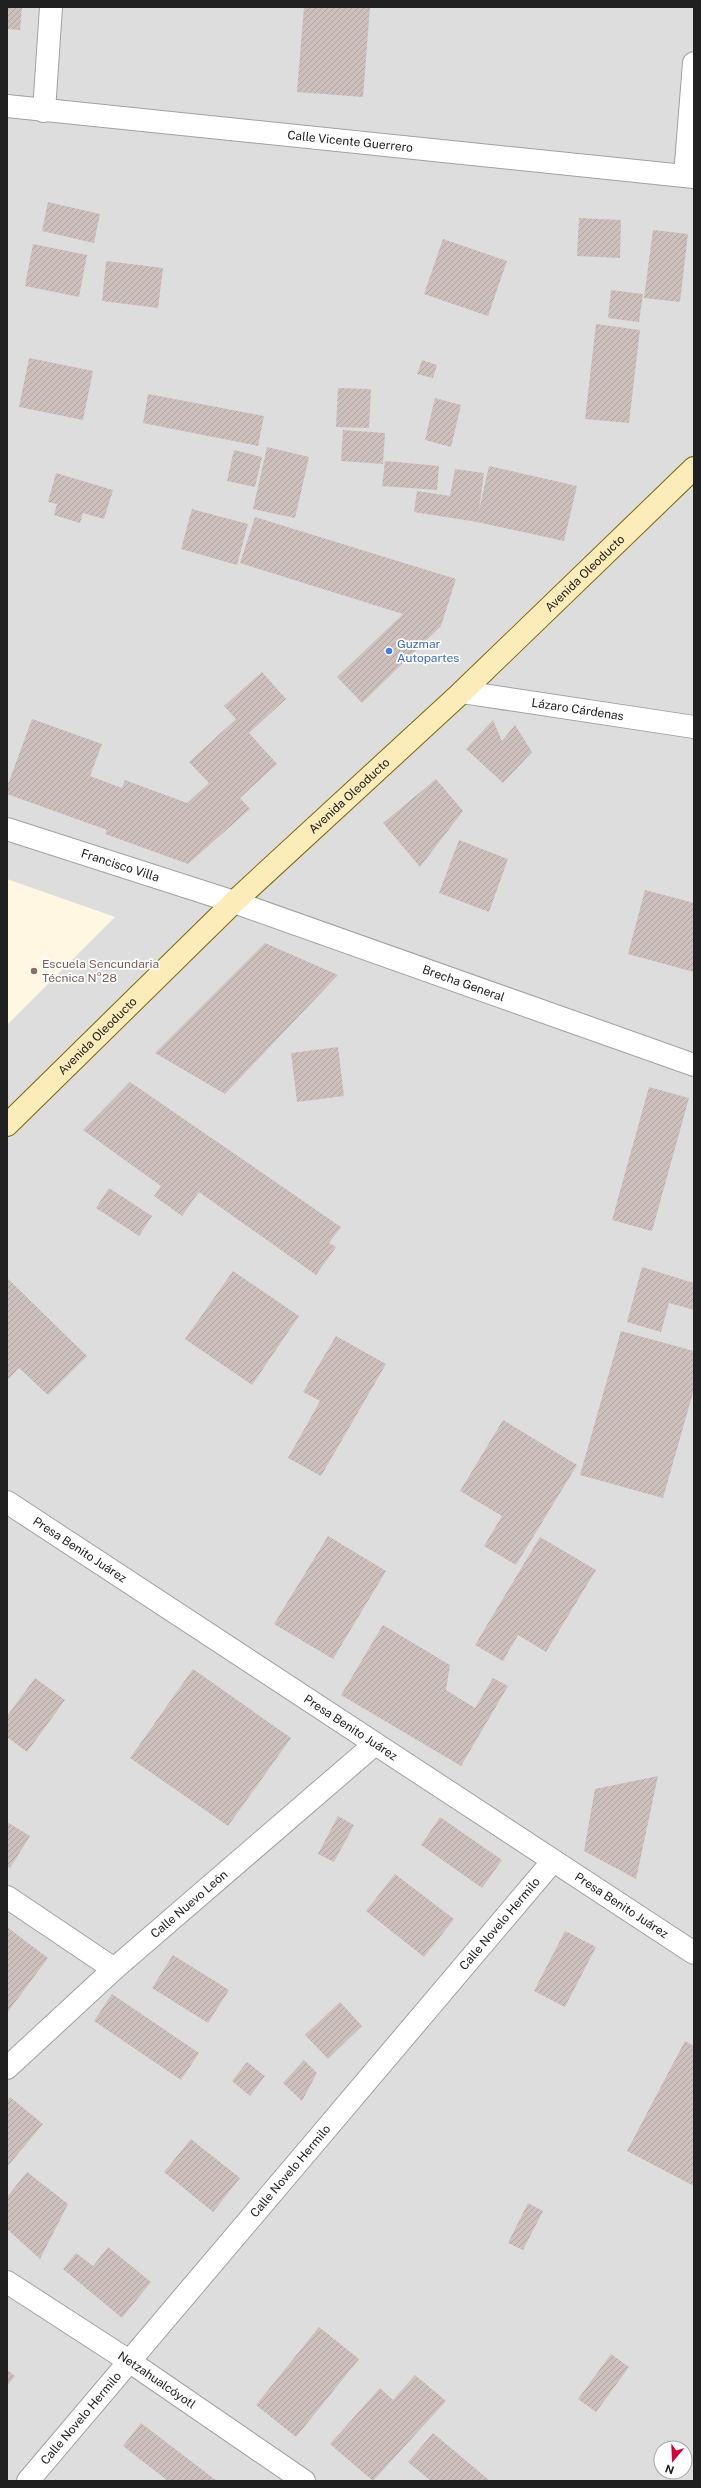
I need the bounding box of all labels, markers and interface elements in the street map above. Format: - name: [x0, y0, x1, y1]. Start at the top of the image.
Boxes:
- street label: Calle Vicente Guerrero: [287, 128, 414, 155]
- street label: Avenida Oleoducto: [542, 532, 628, 615]
- place label: Guzmar Autopartes: [397, 637, 459, 665]
- marker: Guzmar Autopartes: [384, 646, 394, 656]
- street label: Lázaro Cárdenas: [531, 696, 625, 723]
- street label: Avenida Oleoducto: [306, 755, 393, 836]
- street label: Francisco Villa: [79, 846, 161, 885]
- place label: Escuela Sencundaria Técnica N°28: [42, 957, 159, 985]
- street label: Brecha General: [420, 962, 507, 1005]
- marker: Escuela Sencundaria Técnica N°28: [29, 966, 39, 976]
- street label: Avenida Oleoducto: [55, 994, 140, 1078]
- street label: Presa Benito Juárez: [30, 1514, 129, 1586]
- street label: Presa Benito Juárez: [301, 1692, 400, 1763]
- street label: Calle Nuevo León: [148, 1867, 230, 1941]
- street label: Presa Benito Juárez: [572, 1870, 671, 1941]
- street label: Calle Novelo Hermilo: [457, 1875, 543, 1973]
- street label: Calle Novelo Hermilo: [247, 2122, 334, 2220]
- street label: Netzahualcóyotl: [115, 2349, 198, 2412]
- street label: Calle Novelo Hermilo: [38, 2369, 124, 2468]
- north arrow: [653, 2440, 693, 2480]
- text: N: [664, 2462, 676, 2477]

